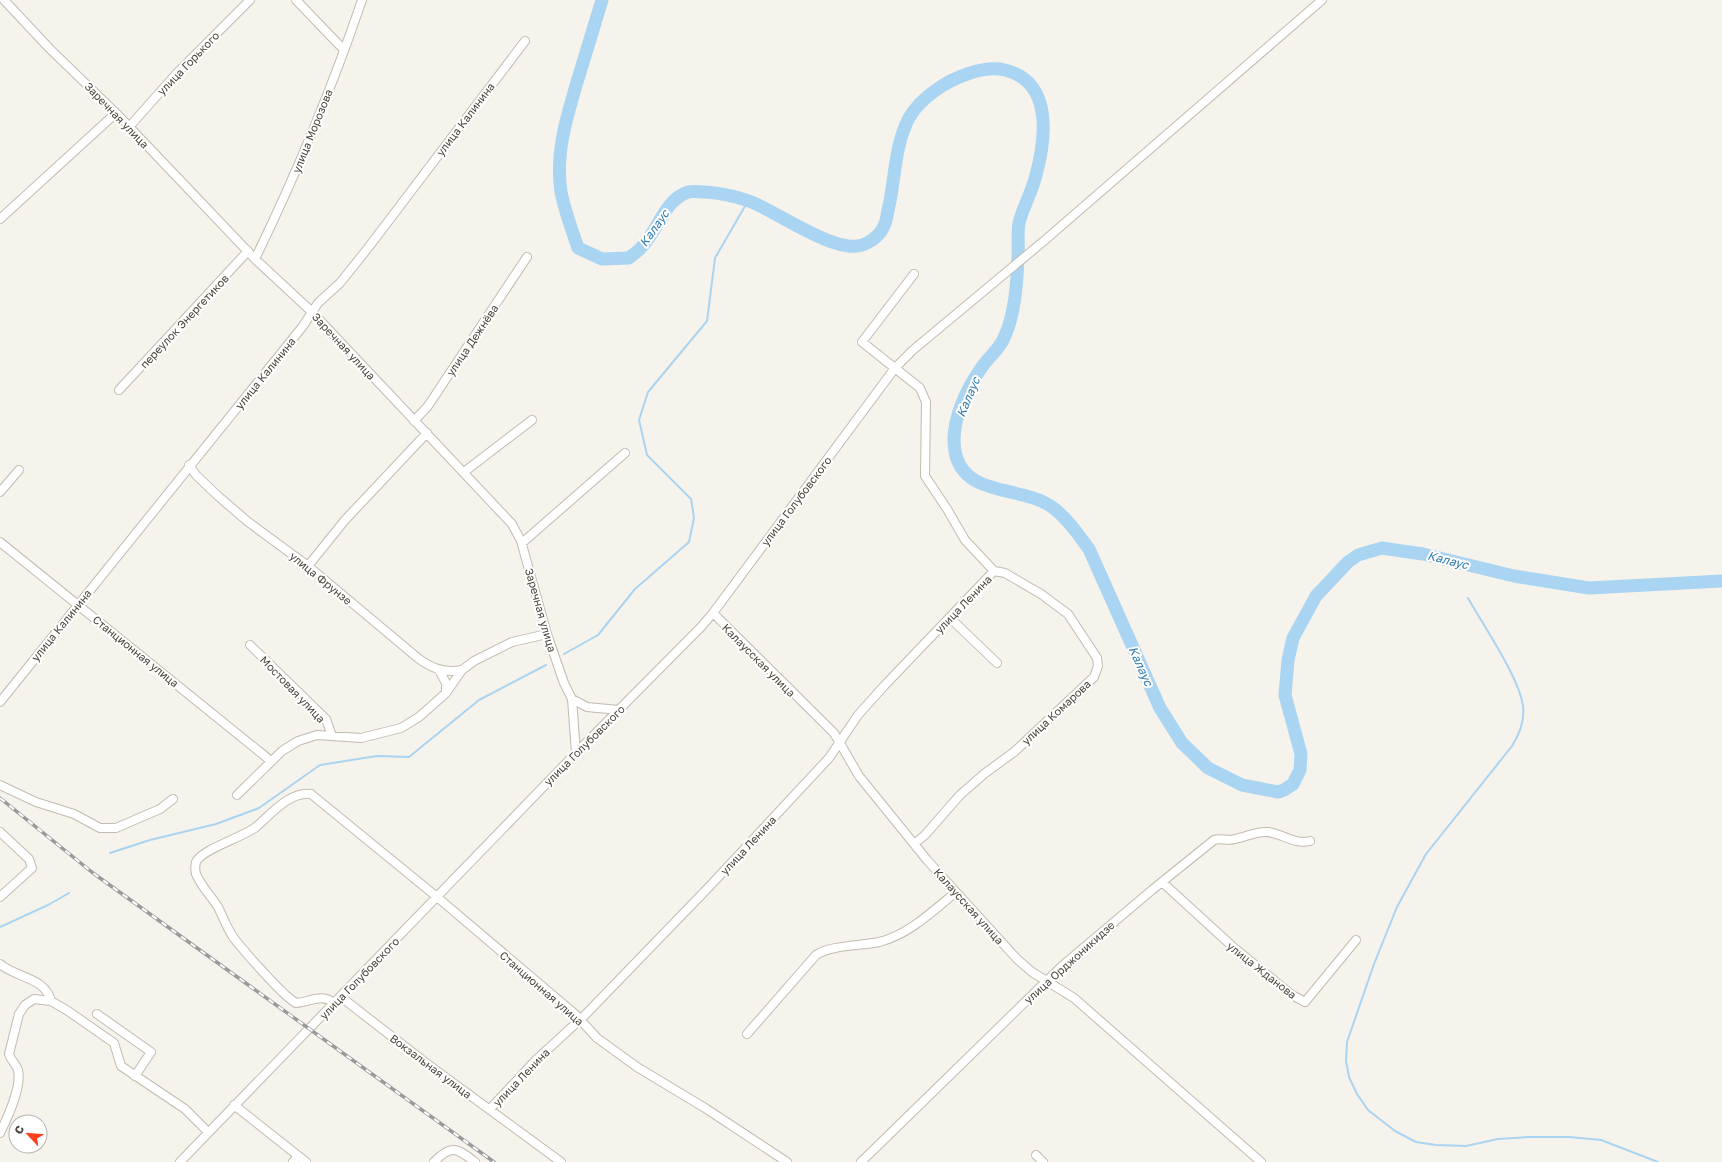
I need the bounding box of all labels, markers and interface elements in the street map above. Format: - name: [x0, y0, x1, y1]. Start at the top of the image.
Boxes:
- street label: улица Горького: [154, 28, 222, 97]
- street label: Заречная улица: [82, 79, 152, 151]
- street label: улица Калинина: [433, 80, 497, 158]
- street label: улица Морозова: [289, 87, 335, 175]
- water label: Калаус: [636, 205, 673, 249]
- street label: переулок Энергетиков: [137, 271, 231, 371]
- street label: улица Дежнёва: [443, 302, 501, 378]
- street label: Заречная улица: [310, 310, 378, 382]
- street label: улица Калинина: [232, 335, 298, 411]
- water label: Калаус: [953, 374, 984, 419]
- street label: улица Голубовского: [758, 453, 834, 548]
- water label: Калаус: [1426, 548, 1471, 573]
- street label: улица Фрунзе: [287, 549, 355, 607]
- street label: Заречная улица: [523, 567, 559, 653]
- street label: улица Ленина: [932, 572, 994, 636]
- street label: улица Калинина: [28, 587, 94, 663]
- street label: Станционная улица: [90, 612, 182, 690]
- street label: Калаусская улица: [720, 621, 798, 699]
- water label: Калаус: [1126, 644, 1157, 689]
- street label: Мостовая улица: [258, 653, 328, 725]
- street label: улица Комарова: [1019, 677, 1093, 747]
- street label: улица Голубовского: [541, 702, 627, 788]
- street label: улица Ленина: [717, 813, 779, 877]
- street label: Калаусская улица: [931, 865, 1007, 947]
- street label: улица Орджоникидзе: [1021, 918, 1117, 1006]
- street label: улица Голубовского: [317, 934, 402, 1022]
- street label: улица Жданова: [1225, 939, 1299, 1001]
- street label: Станционная улица: [498, 948, 586, 1028]
- street label: Вокзальная улица: [388, 1031, 474, 1101]
- street label: улица Ленина: [490, 1045, 552, 1109]
- north arrow: [8, 1114, 48, 1154]
- text: С: [11, 1123, 26, 1136]

